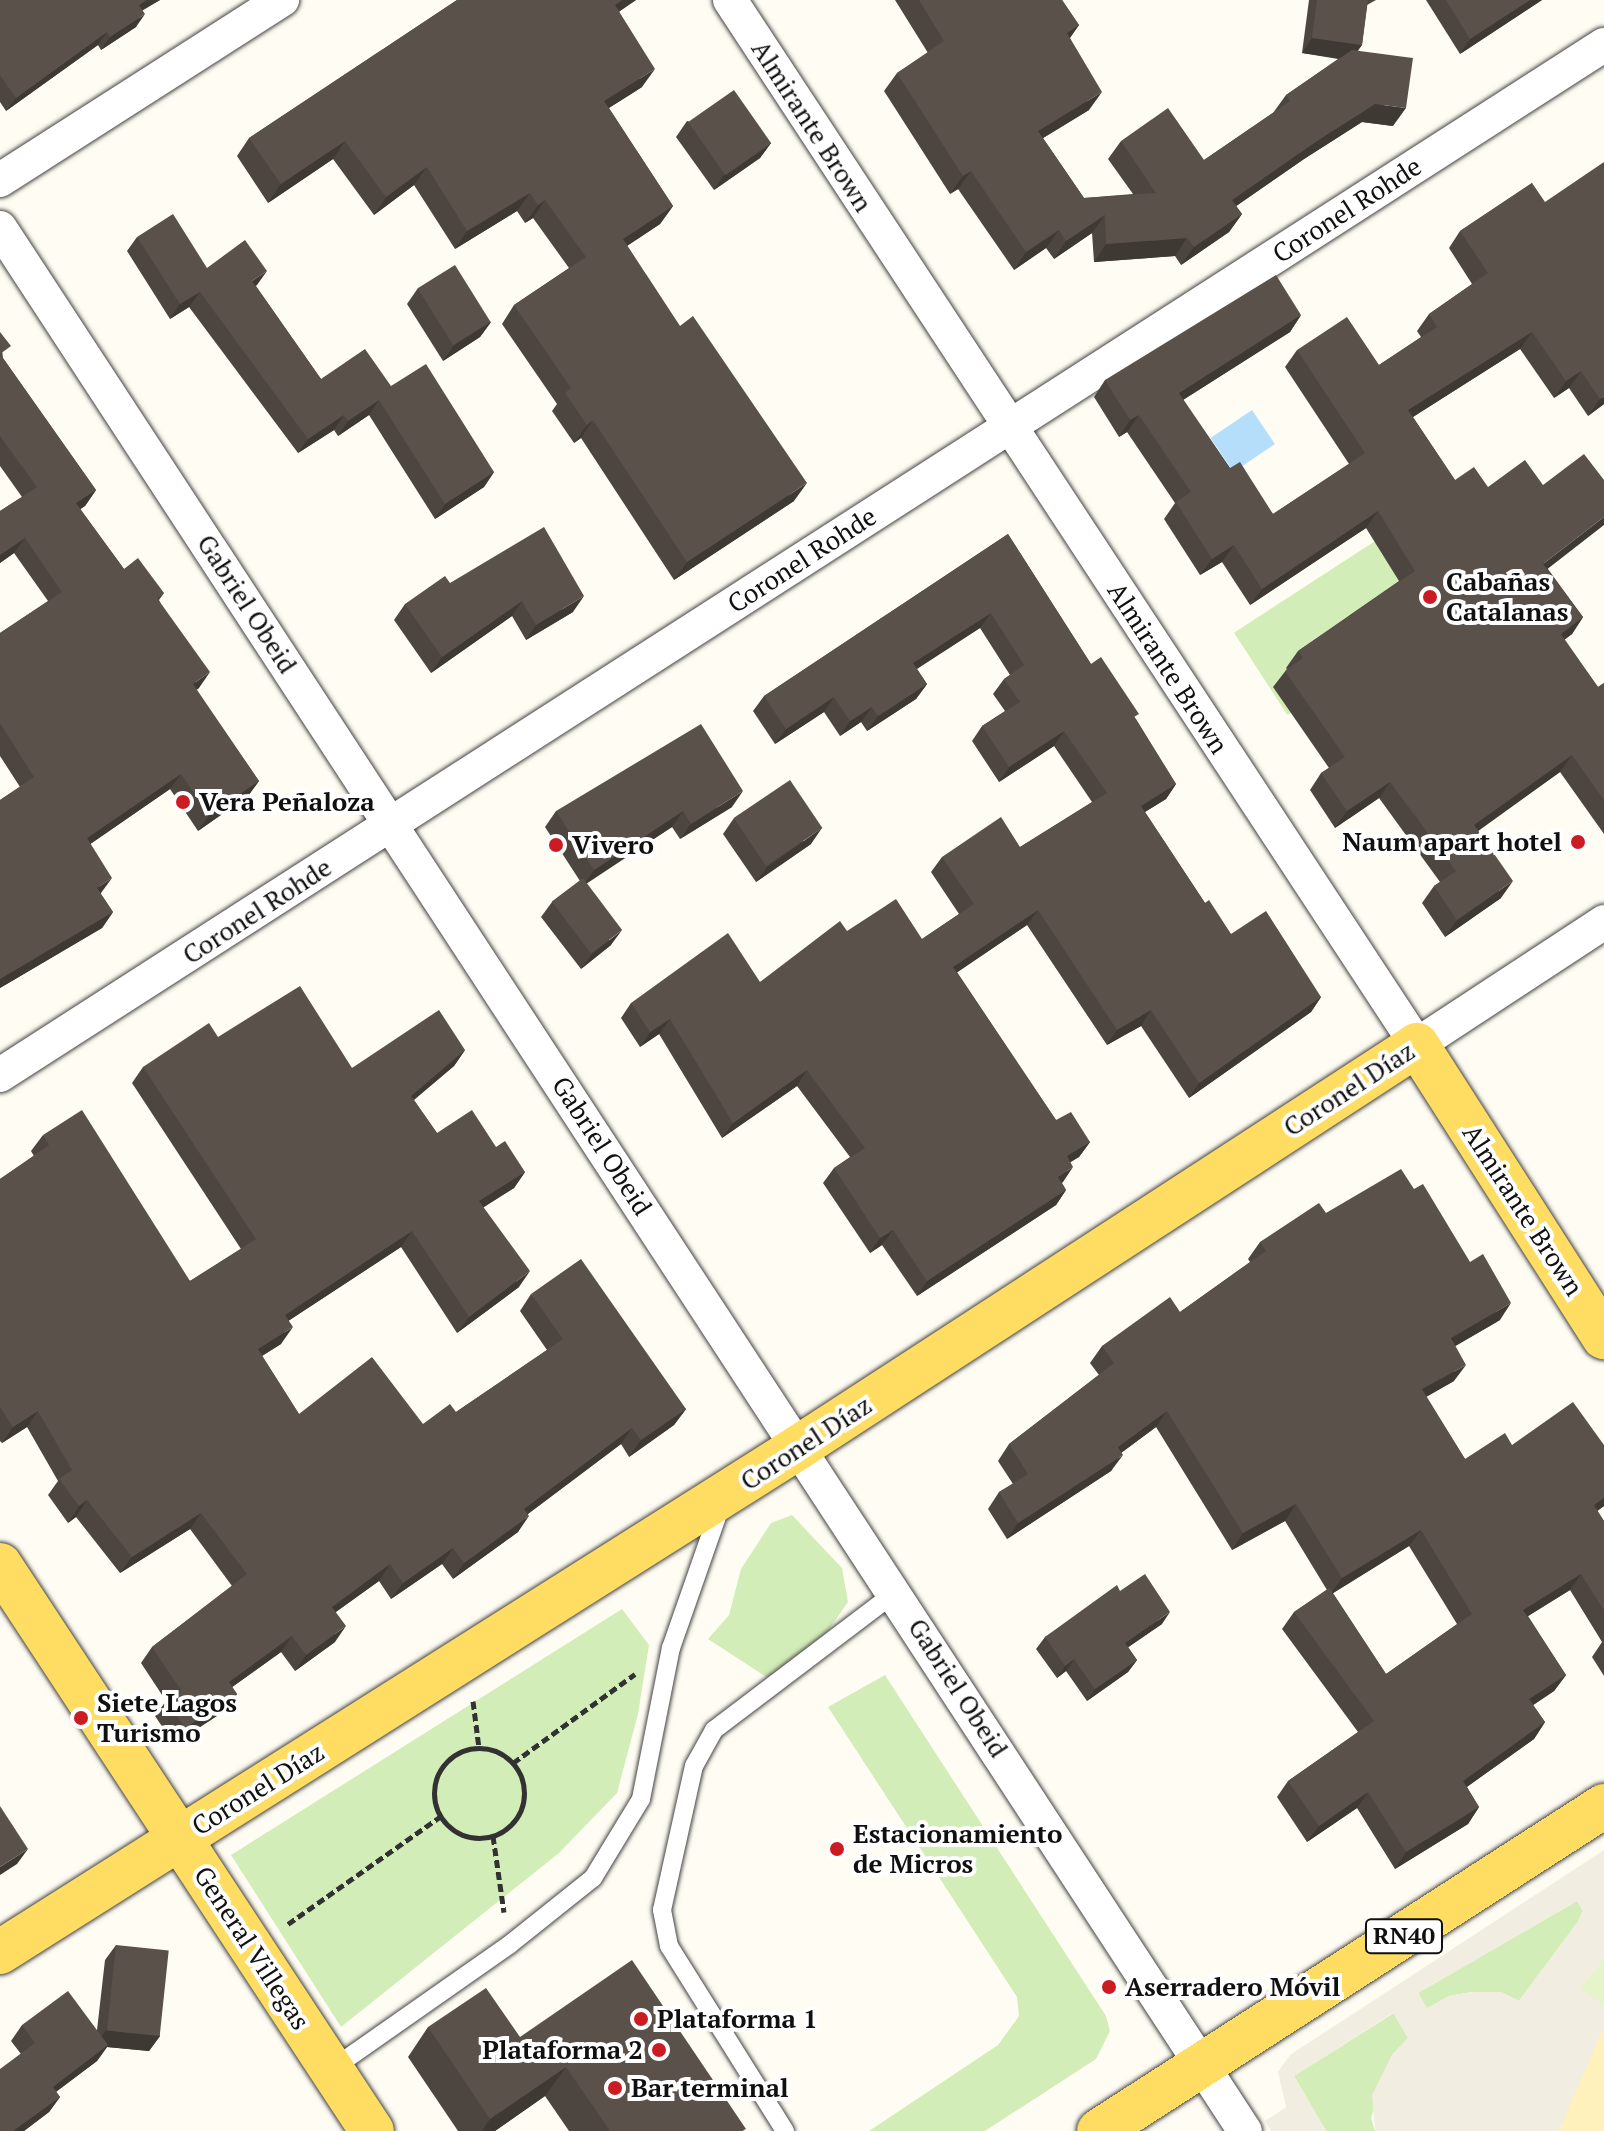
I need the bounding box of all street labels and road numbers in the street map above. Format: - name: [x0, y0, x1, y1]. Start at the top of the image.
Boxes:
- street label: Almirante Brown: [745, 35, 879, 217]
- street label: Coronel Rohde: [1267, 150, 1427, 270]
- street label: Coronel Rohde: [722, 500, 882, 620]
- street label: Gabriel Obeid: [191, 529, 303, 679]
- street label: Almirante Brown: [1101, 577, 1235, 759]
- street label: Coronel Rohde: [177, 851, 337, 971]
- street label: Coronel Díaz: [1278, 1035, 1420, 1143]
- street label: Gabriel Obeid: [546, 1071, 658, 1221]
- street label: Almirante Brown: [1456, 1119, 1590, 1301]
- street label: Coronel Díaz: [735, 1389, 877, 1497]
- street label: Gabriel Obeid: [902, 1613, 1014, 1763]
- street label: Coronel Díaz: [186, 1736, 330, 1842]
- street label: General Villegas: [187, 1860, 317, 2036]
- road number: RN40: [1364, 1916, 1444, 1956]

